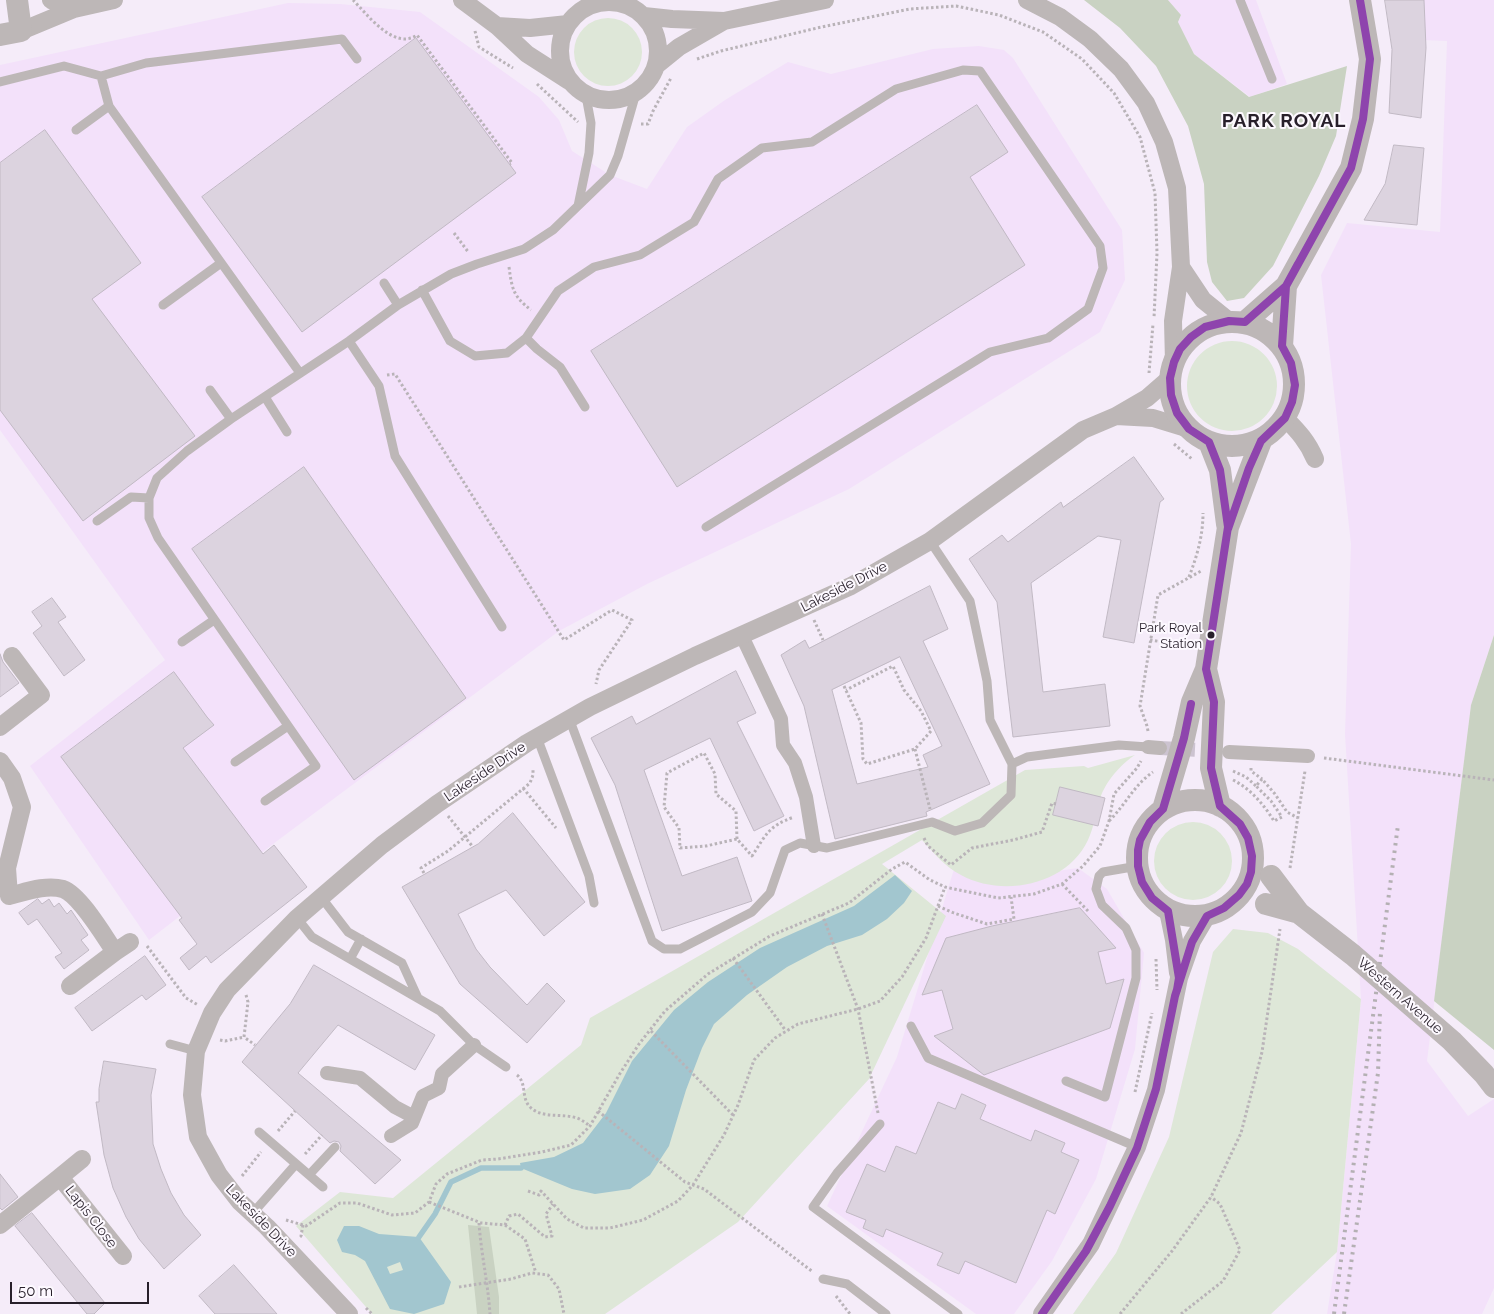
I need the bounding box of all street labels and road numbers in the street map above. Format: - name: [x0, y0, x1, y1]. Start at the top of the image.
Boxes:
- street label: Lakeside Drive: [798, 558, 890, 616]
- street label: Lakeside Drive: [441, 739, 529, 805]
- street label: Western Avenue: [1354, 954, 1446, 1038]
- street label: Lakeside Drive: [222, 1181, 300, 1261]
- street label: Lapis Close: [61, 1182, 121, 1252]

